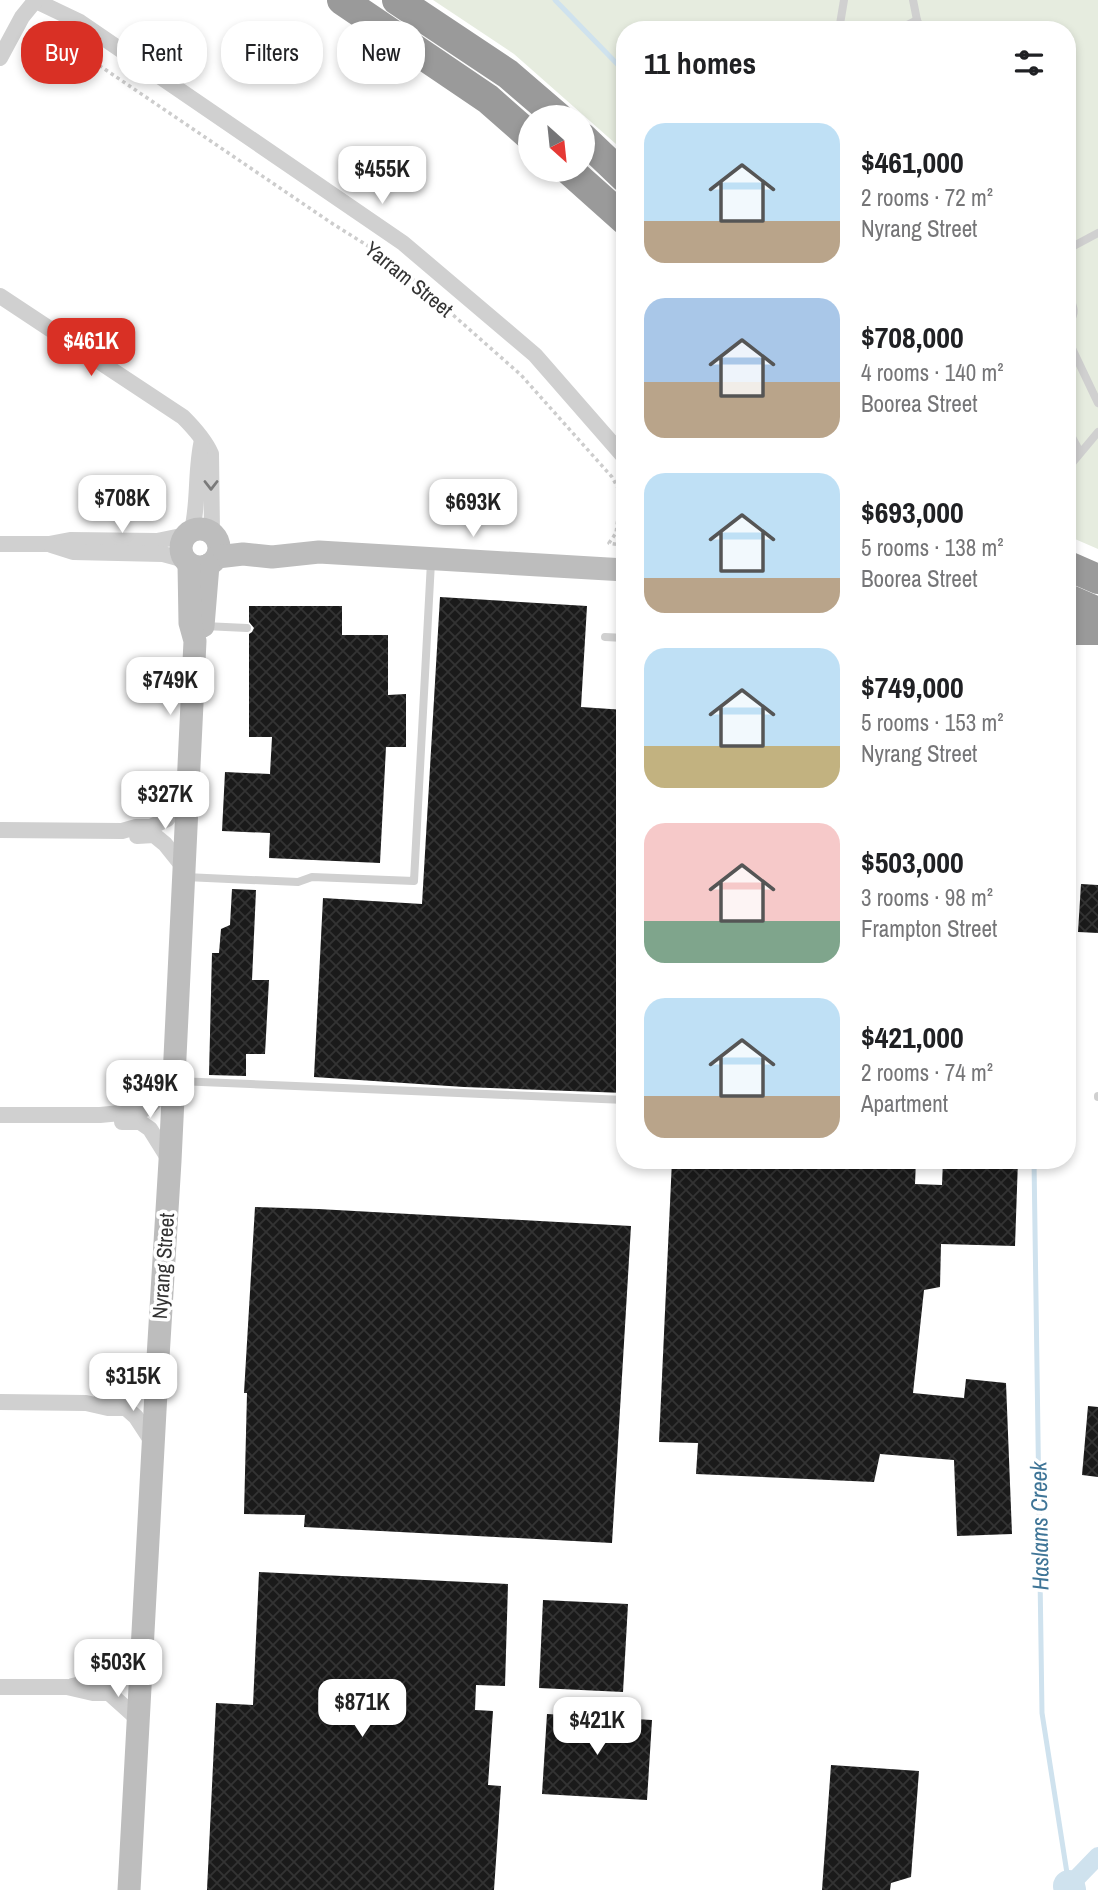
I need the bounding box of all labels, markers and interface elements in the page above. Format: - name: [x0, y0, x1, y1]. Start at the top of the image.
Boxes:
- chip: Buy: [21, 21, 103, 84]
- chip: Rent: [117, 21, 207, 84]
- chip: Filters: [221, 21, 323, 84]
- chip: New: [337, 21, 425, 84]
- text: 11 homes: [644, 43, 756, 83]
- icon: filters: [1010, 44, 1048, 82]
- north arrow: [518, 105, 595, 182]
- map controls: [518, 105, 595, 182]
- text: $461,000: [861, 142, 964, 182]
- pin: $455K: [333, 146, 431, 206]
- icon: home: [700, 151, 784, 235]
- text: $455K: [354, 153, 410, 184]
- text: 2 rooms · 72 m²: [861, 182, 993, 213]
- text: Nyrang Street: [861, 213, 977, 244]
- street label: Yarram Street: [359, 234, 459, 324]
- text: $708,000: [861, 317, 964, 357]
- pin: $461K: [42, 318, 140, 378]
- text: $461K: [63, 325, 119, 356]
- icon: home: [700, 326, 784, 410]
- text: 4 rooms · 140 m²: [861, 357, 1004, 388]
- text: Boorea Street: [861, 388, 977, 419]
- pin: $708K: [73, 476, 171, 535]
- one-way arrow: [203, 480, 219, 491]
- pin: $693K: [424, 480, 522, 539]
- text: $708K: [94, 482, 150, 513]
- text: $693K: [445, 486, 501, 517]
- text: $693,000: [861, 492, 964, 532]
- icon: home: [700, 501, 784, 585]
- text: 5 rooms · 138 m²: [861, 532, 1004, 563]
- text: Boorea Street: [861, 563, 977, 594]
- pin: $749K: [121, 658, 219, 717]
- text: $749K: [142, 664, 198, 695]
- text: $749,000: [861, 667, 964, 707]
- icon: home: [700, 676, 784, 760]
- text: 5 rooms · 153 m²: [861, 707, 1004, 738]
- text: Nyrang Street: [861, 738, 977, 769]
- pin: $327K: [116, 772, 214, 831]
- text: $327K: [137, 778, 193, 809]
- text: $503,000: [861, 842, 964, 882]
- icon: home: [700, 851, 784, 935]
- text: 3 rooms · 98 m²: [861, 882, 993, 913]
- text: Frampton Street: [861, 913, 997, 944]
- text: $421,000: [861, 1017, 964, 1057]
- icon: home: [700, 1026, 784, 1110]
- text: 2 rooms · 74 m²: [861, 1057, 993, 1088]
- pin: $349K: [101, 1060, 199, 1120]
- text: $349K: [122, 1067, 178, 1098]
- text: Apartment: [861, 1088, 948, 1119]
- street label: Nyrang Street: [145, 1212, 181, 1320]
- pin: $315K: [84, 1354, 182, 1413]
- text: $315K: [105, 1360, 161, 1391]
- water label: Haslams Creek: [1022, 1460, 1056, 1591]
- pin: $503K: [69, 1640, 167, 1699]
- text: $503K: [90, 1646, 146, 1677]
- pin: $871K: [313, 1680, 411, 1739]
- text: $871K: [334, 1686, 390, 1717]
- pin: $421K: [548, 1698, 646, 1757]
- text: $421K: [569, 1704, 625, 1735]

